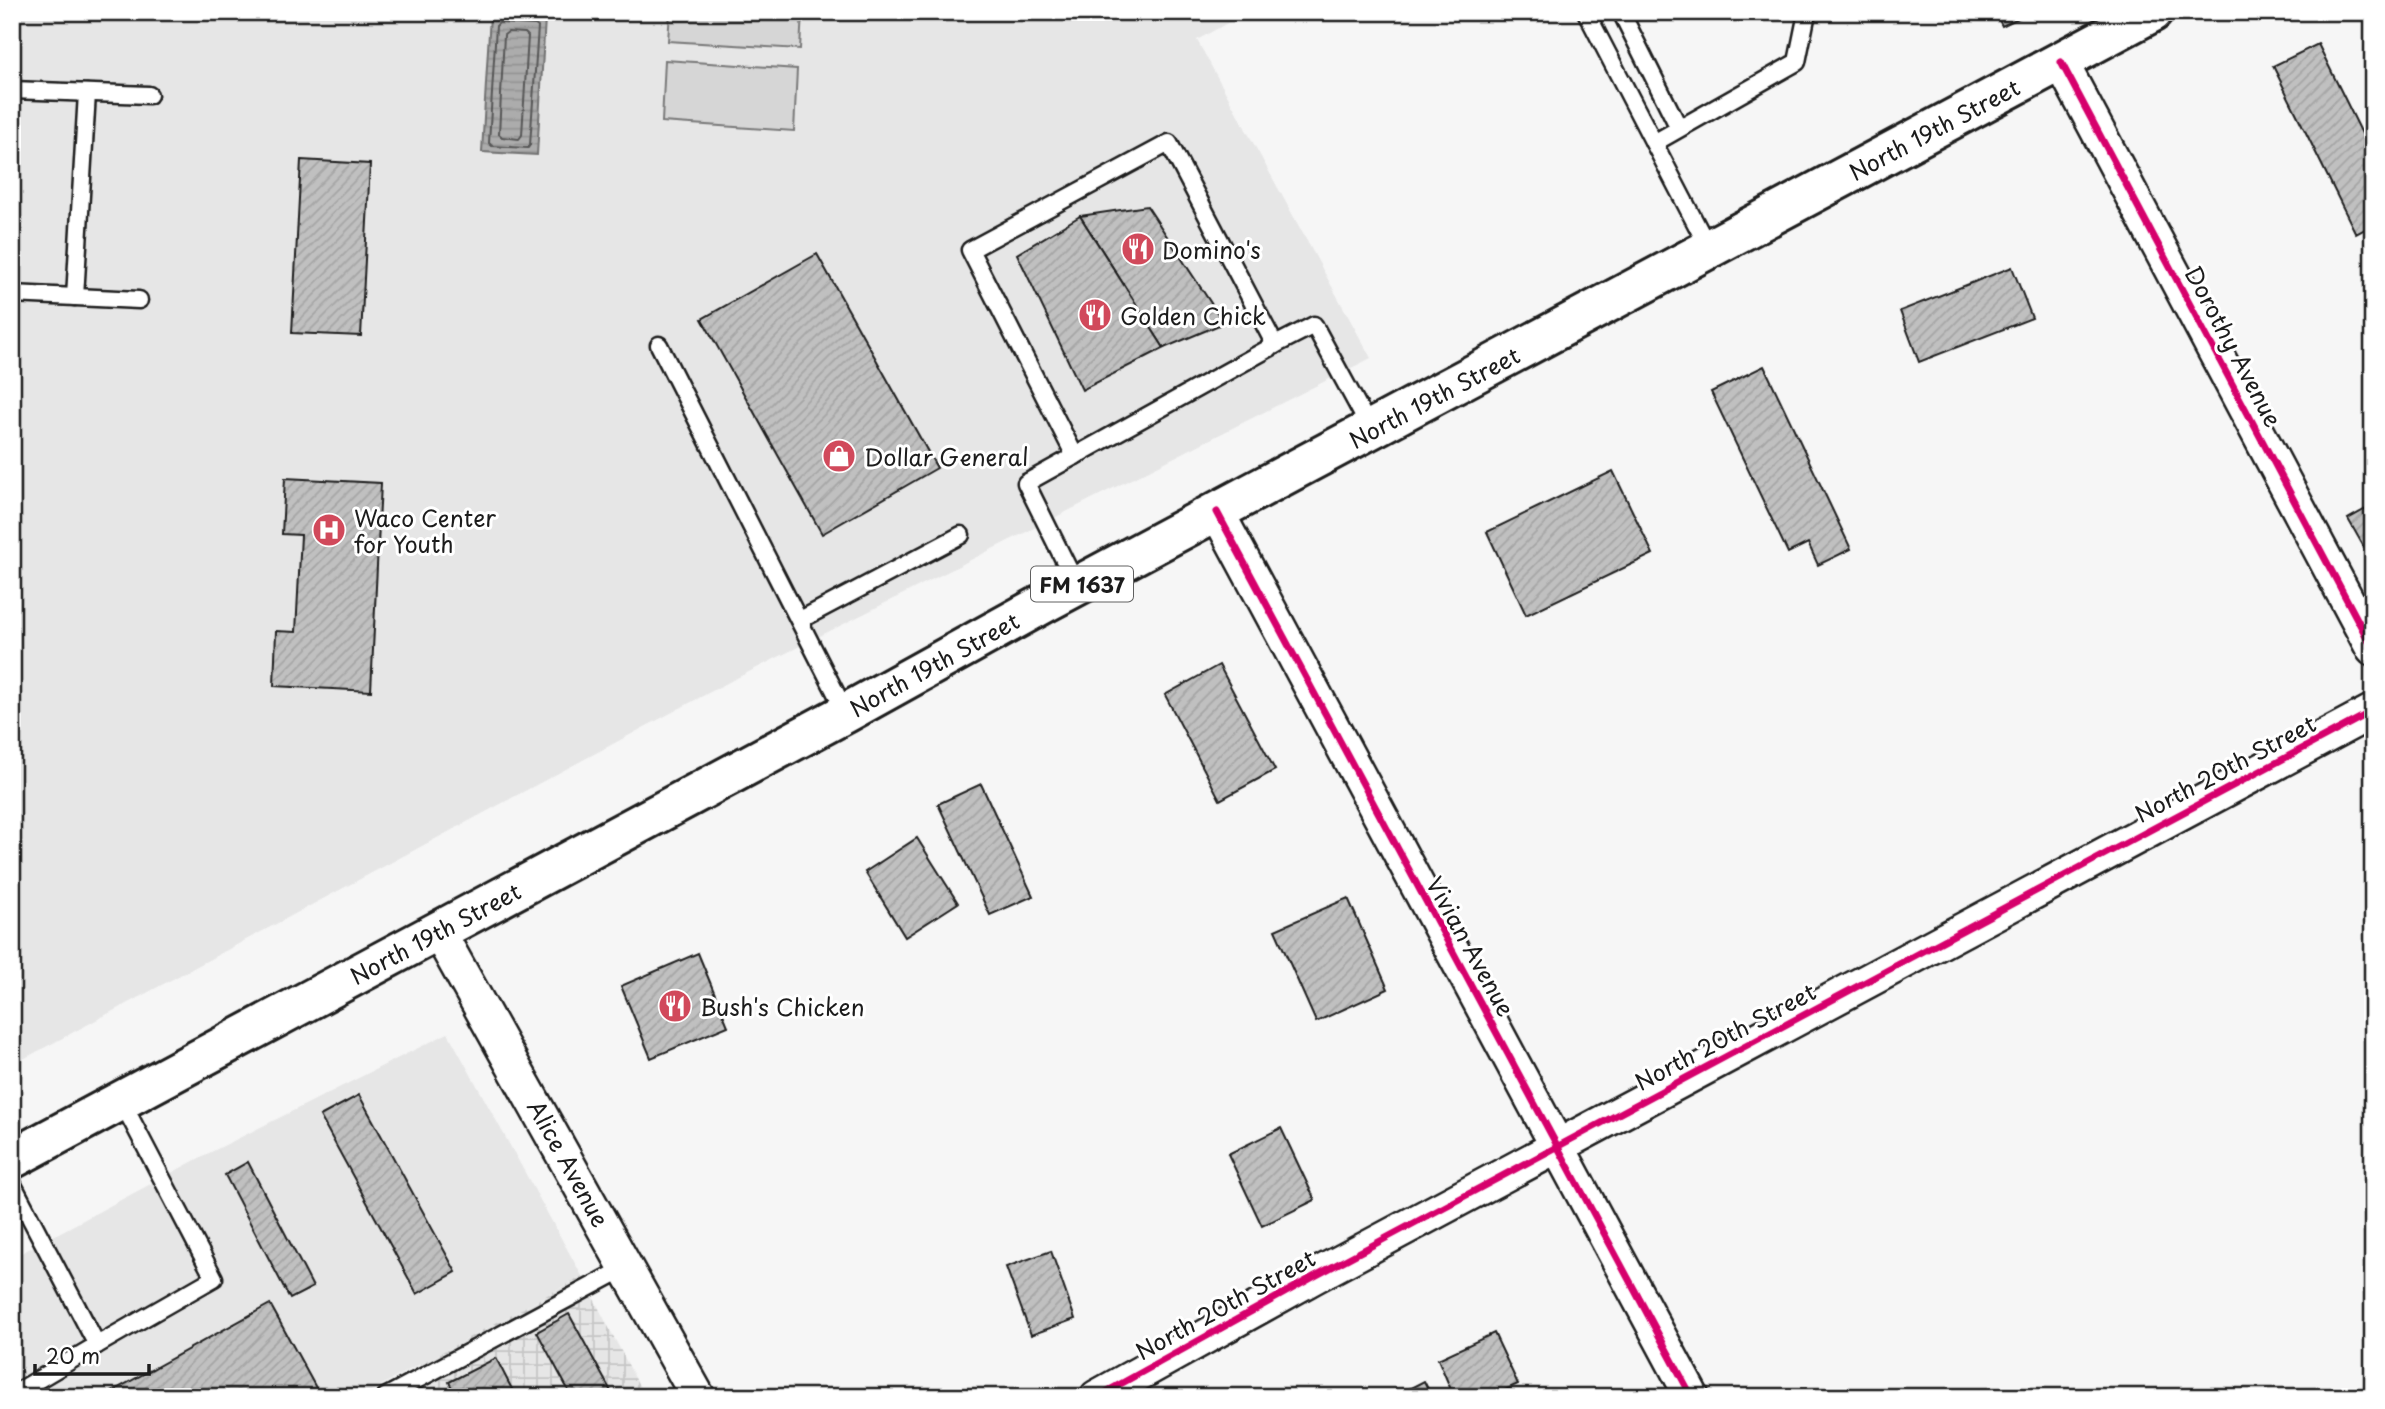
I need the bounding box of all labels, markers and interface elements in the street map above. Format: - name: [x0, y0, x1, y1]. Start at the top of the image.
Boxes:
- street label: North 19th Street: [1842, 69, 2026, 189]
- restaurant icon: Domino's: [1119, 230, 1157, 268]
- place label: Domino's: [1162, 232, 1261, 267]
- street label: Dorothy Avenue: [2177, 259, 2291, 433]
- restaurant icon: Golden Chick: [1076, 296, 1114, 334]
- place label: Golden Chick: [1120, 298, 1266, 333]
- street label: North 19th Street: [1342, 337, 1526, 457]
- shop icon: Dollar General: [820, 437, 858, 475]
- place label: Dollar General: [864, 439, 1029, 474]
- place label: Waco Center for Youth: [354, 500, 496, 561]
- hospital icon: Waco Center for Youth: [310, 511, 348, 549]
- road number: FM 1637: [1031, 566, 1133, 602]
- street label: North 19th Street: [843, 603, 1025, 725]
- street label: North 20th Street: [2128, 705, 2322, 831]
- street label: Vivian Avenue: [1418, 870, 1524, 1022]
- street label: North 19th Street: [343, 873, 527, 993]
- street label: North 20th Street: [1628, 973, 1822, 1099]
- restaurant icon: Bush's Chicken: [656, 987, 694, 1025]
- place label: Bush's Chicken: [700, 989, 865, 1024]
- street label: Alice Avenue: [520, 1093, 618, 1233]
- street label: North 20th Street: [1129, 1240, 1321, 1368]
- scale bar: [35, 1332, 149, 1376]
- text: 20 m: [46, 1339, 100, 1371]

